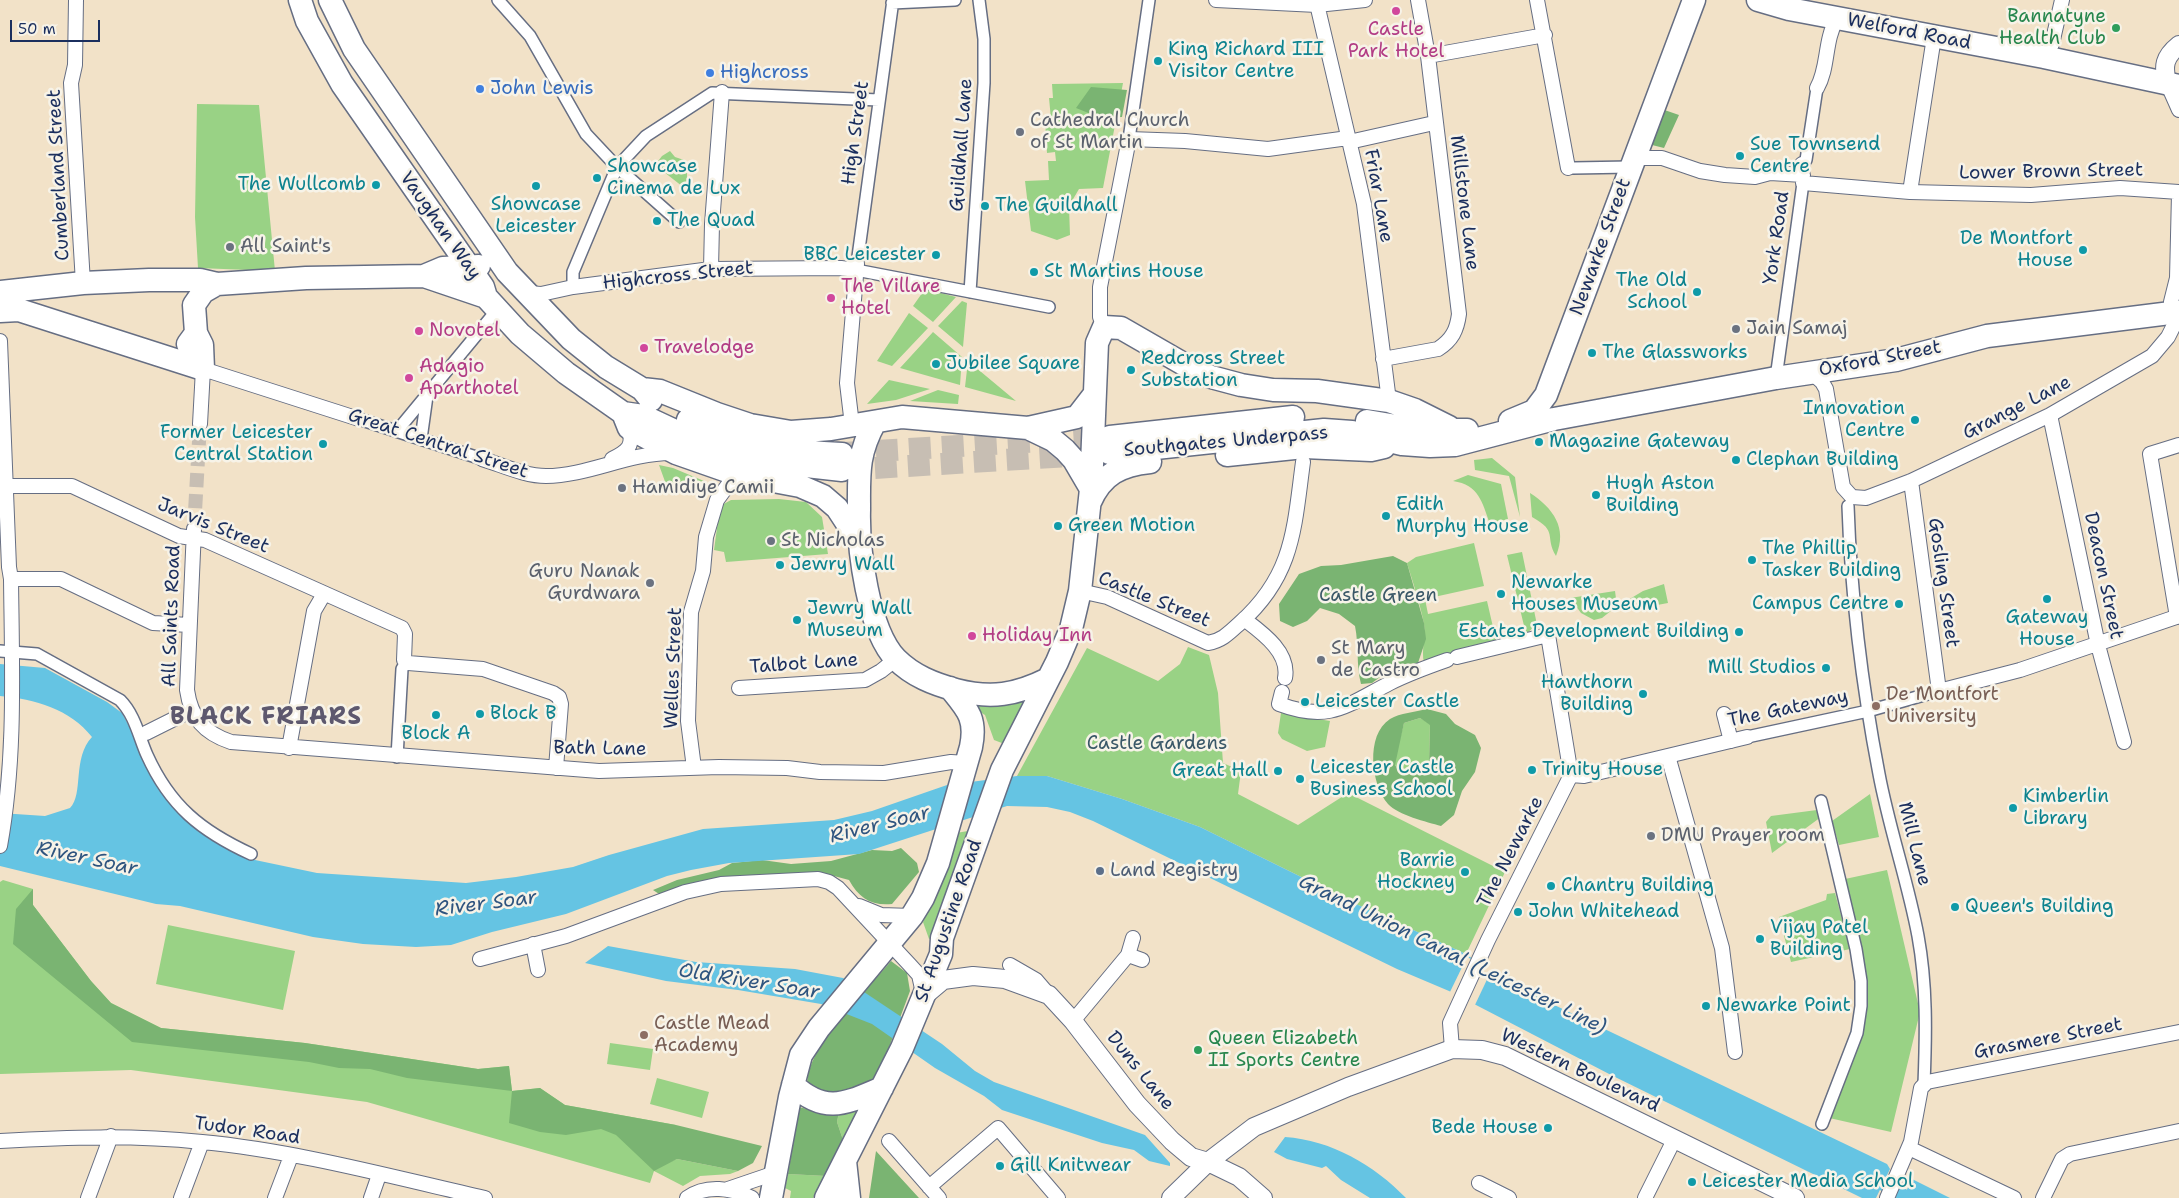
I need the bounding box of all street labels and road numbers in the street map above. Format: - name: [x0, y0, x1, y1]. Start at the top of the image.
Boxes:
- street label: Welford Road: [1845, 9, 1973, 55]
- street label: Guildhall Lane: [946, 78, 978, 212]
- street label: High Street: [837, 80, 875, 186]
- street label: Cumberland Street: [43, 89, 75, 261]
- street label: Millstone Lane: [1444, 134, 1484, 272]
- street label: Friar Lane: [1359, 147, 1397, 245]
- street label: Lower Brown Street: [1959, 159, 2143, 185]
- street label: Vaughan Way: [394, 168, 486, 284]
- street label: Newarke Street: [1566, 175, 1636, 319]
- street label: York Road: [1759, 190, 1795, 286]
- street label: Highcross Street: [602, 257, 754, 295]
- street label: Oxford Street: [1817, 336, 1943, 382]
- street label: Grange Lane: [1959, 371, 2075, 445]
- street label: Great Central Street: [345, 404, 531, 484]
- street label: Southgates Underpass: [1123, 422, 1329, 462]
- street label: Jarvis Street: [154, 493, 272, 559]
- street label: Deacon Street: [2078, 510, 2128, 642]
- street label: Gosling Street: [1923, 517, 1963, 649]
- street label: All Saints Road: [158, 545, 186, 687]
- street label: Castle Street: [1095, 567, 1213, 633]
- street label: Welles Street: [660, 607, 688, 729]
- street label: Talbot Lane: [749, 649, 859, 679]
- street label: The Gateway: [1726, 685, 1850, 733]
- street label: Bath Lane: [553, 737, 647, 761]
- street label: The Newarke: [1473, 793, 1549, 911]
- street label: Mill Lane: [1893, 800, 1935, 888]
- street label: St Augustine Road: [910, 837, 988, 1005]
- street label: Grasmere Street: [1972, 1013, 2124, 1065]
- street label: Western Boulevard: [1497, 1024, 1663, 1118]
- street label: Duns Lane: [1101, 1027, 1179, 1115]
- street label: Tudor Road: [193, 1112, 301, 1150]

